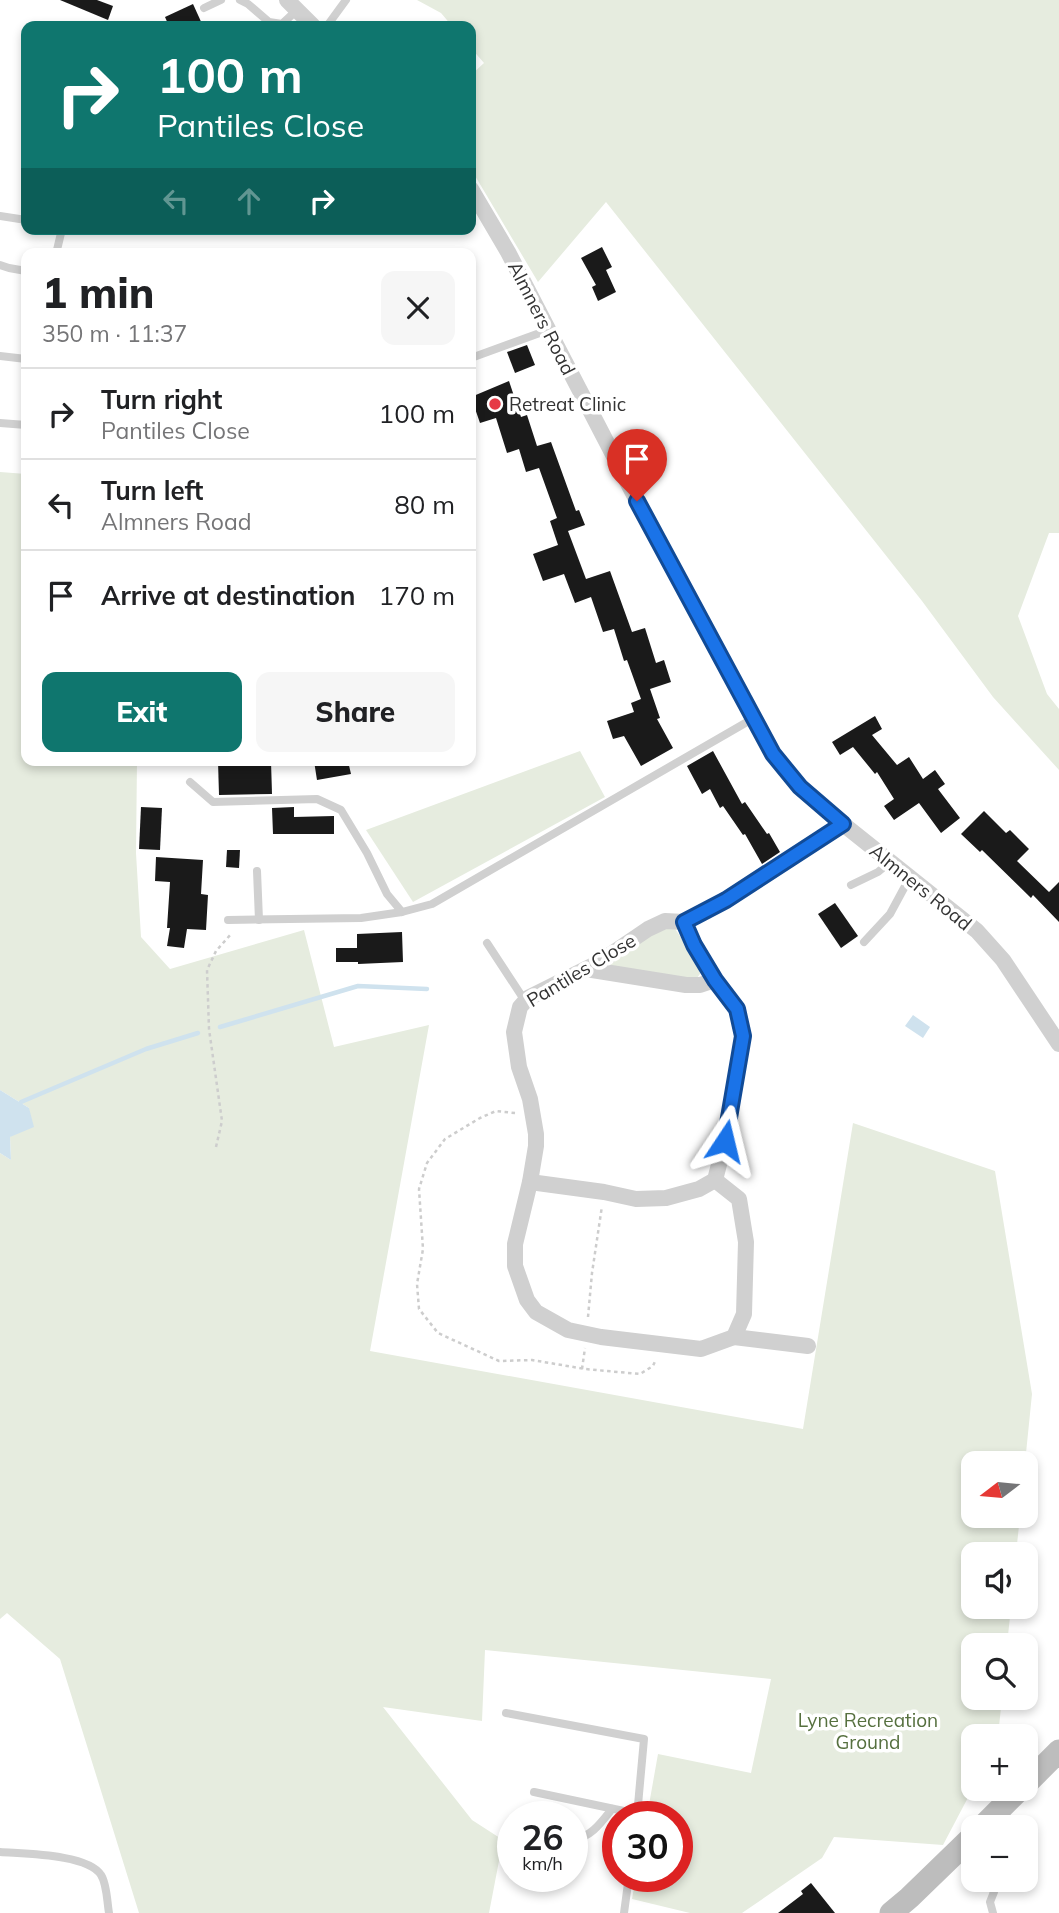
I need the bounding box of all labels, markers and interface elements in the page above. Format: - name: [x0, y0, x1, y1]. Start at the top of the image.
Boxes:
- text: 100 m: [157, 44, 303, 105]
- icon: right: [42, 49, 133, 140]
- text: Pantiles Close: [157, 105, 364, 145]
- icon: left: [157, 182, 195, 220]
- icon: ahead: [230, 182, 268, 220]
- icon: right: [303, 182, 341, 220]
- street label: Almners Road: [503, 257, 581, 379]
- text: 1 min: [42, 266, 155, 319]
- button: close: [381, 271, 455, 345]
- text: 350 m · 11:37: [42, 319, 187, 348]
- text: Turn right: [101, 383, 222, 416]
- place label: Retreat Clinic: [509, 392, 626, 416]
- icon: right: [42, 395, 80, 433]
- marker: Retreat Clinic: [487, 396, 503, 412]
- text: 100 m: [379, 397, 455, 430]
- text: Pantiles Close: [101, 416, 250, 445]
- pin: [607, 429, 667, 501]
- icon: arrive: [618, 440, 656, 478]
- text: Turn left: [101, 474, 203, 507]
- icon: left: [42, 486, 80, 524]
- text: 80 m: [394, 488, 455, 521]
- text: Almners Road: [101, 507, 252, 536]
- icon: arrive: [42, 577, 80, 615]
- text: Arrive at destination: [101, 579, 356, 612]
- text: 170 m: [379, 579, 455, 612]
- button: Exit: [42, 672, 242, 752]
- button: Share: [256, 672, 455, 752]
- street label: Almners Road: [865, 839, 977, 935]
- street label: Pantiles Close: [522, 928, 640, 1012]
- position arrow: [688, 1104, 762, 1178]
- north arrow: [961, 1451, 1038, 1528]
- map controls: [961, 1451, 1038, 1892]
- button: sound: [961, 1542, 1038, 1619]
- button: search: [961, 1633, 1038, 1710]
- park label: Lyne Recreation Ground: [798, 1708, 938, 1754]
- button: +: [961, 1724, 1038, 1801]
- speed limit sign: 30: [602, 1801, 693, 1892]
- text: 26: [521, 1815, 564, 1859]
- button: −: [961, 1815, 1038, 1892]
- text: km/h: [522, 1852, 563, 1875]

